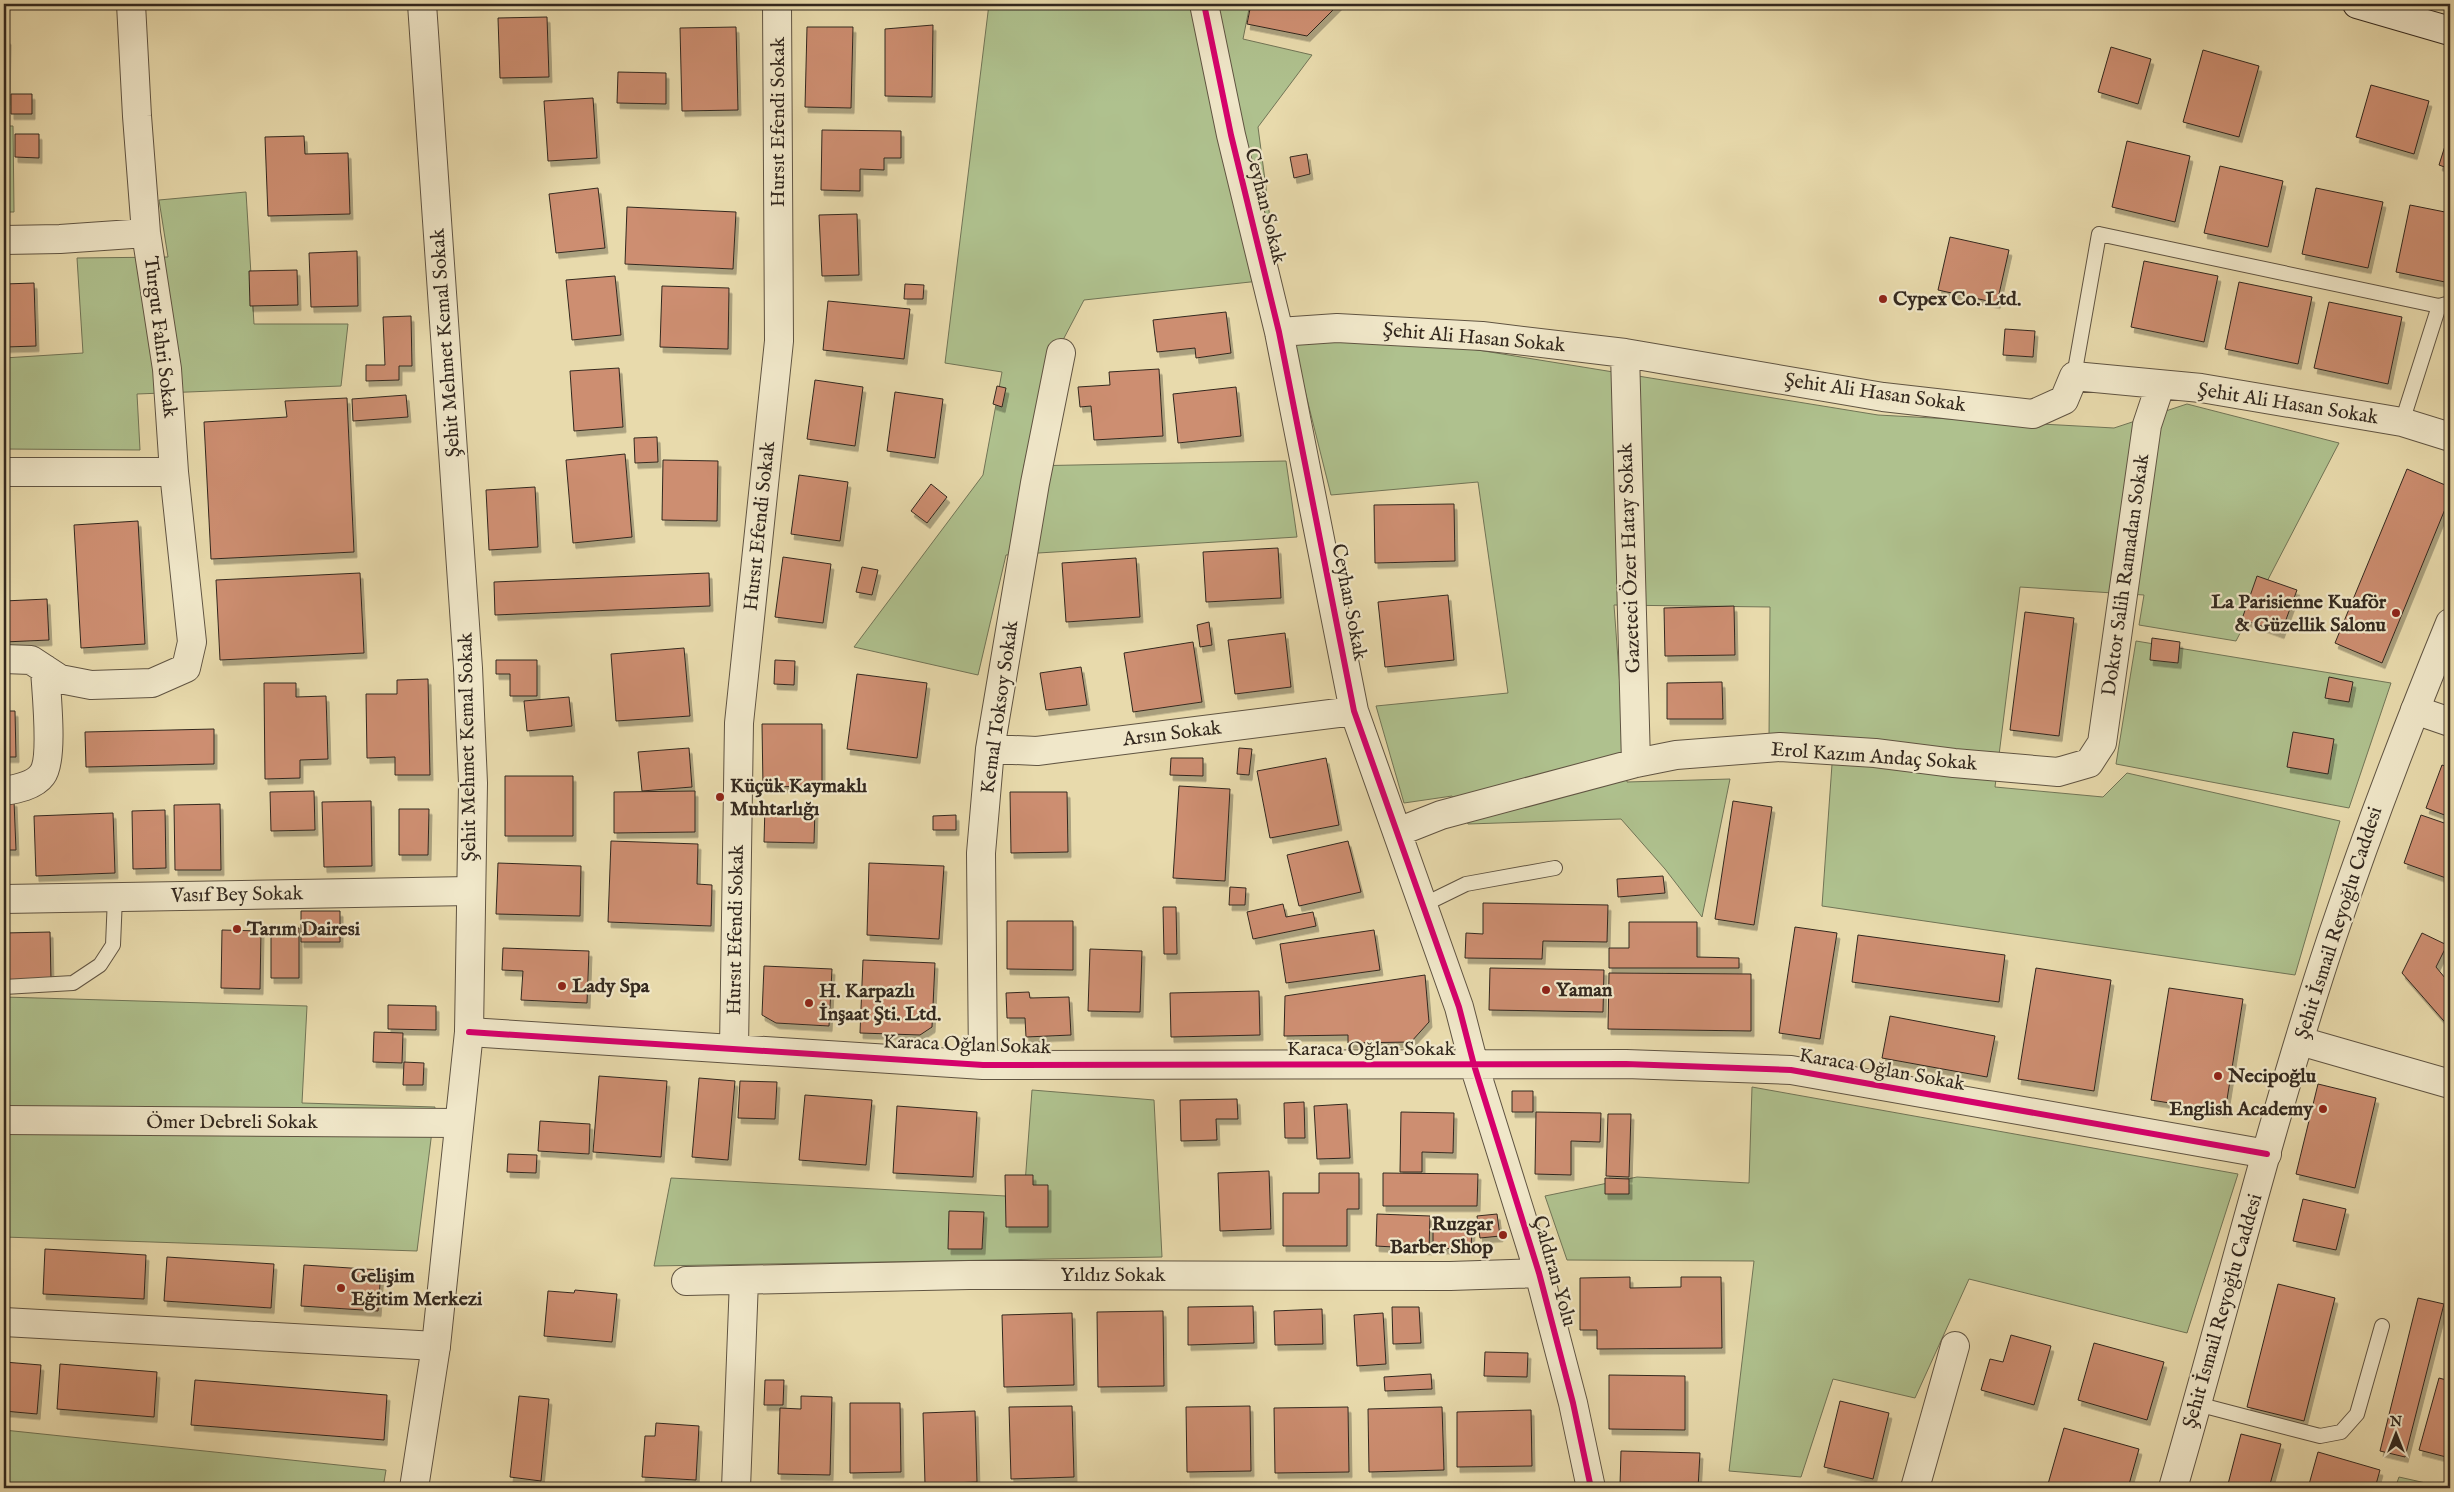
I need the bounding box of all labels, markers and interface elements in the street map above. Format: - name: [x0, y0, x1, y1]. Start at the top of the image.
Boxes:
- street label: Hursıt Efendi Sokak: [766, 36, 791, 207]
- street label: Ceyhan Sokak: [1239, 146, 1292, 267]
- street label: Şehit Mehmet Kemal Sokak: [426, 227, 466, 458]
- street label: Turgut Fahri Sokak: [138, 255, 182, 420]
- place label: Cypex Co. Ltd.: [1893, 287, 2021, 312]
- marker: Cypex Co. Ltd.: [1877, 293, 1889, 305]
- street label: Şehit Ali Hasan Sokak: [1382, 318, 1566, 358]
- street label: Şehit Ali Hasan Sokak: [1783, 368, 1968, 418]
- street label: Şehit Ali Hasan Sokak: [2196, 377, 2381, 431]
- street label: Hursıt Efendi Sokak: [739, 440, 781, 612]
- street label: Gazeteci Özer Hatay Sokak: [1613, 442, 1647, 674]
- street label: Doktor Salih Ramadan Sokak: [2097, 452, 2155, 698]
- street label: Ceyhan Sokak: [1325, 541, 1373, 663]
- place label: La Parisienne Kuaför & Güzellik Salonu: [2211, 590, 2387, 638]
- marker: La Parisienne Kuaför & Güzellik Salonu: [2390, 607, 2402, 619]
- street label: Kemal Toksoy Sokak: [975, 619, 1025, 795]
- street label: Şehit Mehmet Kemal Sokak: [453, 632, 483, 862]
- street label: Arsın Sokak: [1120, 716, 1223, 753]
- street label: Erol Kazım Andaç Sokak: [1770, 737, 1978, 777]
- place label: Küçük Kaymaklı Muhtarlığı: [730, 774, 868, 822]
- marker: Küçük Kaymaklı Muhtarlığı: [714, 791, 726, 803]
- street label: Şehit İsmail Reyoğlu Caddesi: [2290, 804, 2388, 1042]
- street label: Hursıt Efendi Sokak: [722, 844, 750, 1015]
- street label: Vasıf Bey Sokak: [170, 881, 304, 909]
- place label: Tarım Dairesi: [246, 917, 361, 942]
- marker: Tarım Dairesi: [231, 923, 243, 935]
- place label: Lady Spa: [572, 974, 650, 999]
- place label: Yaman: [1556, 978, 1613, 1003]
- place label: H. Karpazlı İnşaat Şti. Ltd.: [819, 979, 941, 1027]
- marker: Lady Spa: [556, 980, 568, 992]
- marker: Yaman: [1540, 984, 1552, 996]
- marker: H. Karpazlı İnşaat Şti. Ltd.: [803, 997, 815, 1009]
- street label: Karaca Oğlan Sokak: [882, 1030, 1052, 1060]
- street label: Karaca Oğlan Sokak: [1287, 1037, 1455, 1062]
- street label: Karaca Oğlan Sokak: [1797, 1043, 1967, 1097]
- place label: Necipoğlu: [2227, 1064, 2317, 1089]
- marker: Necipoğlu: [2212, 1070, 2224, 1082]
- place label: English Academy: [2169, 1097, 2314, 1122]
- marker: English Academy: [2317, 1103, 2329, 1115]
- street label: Ömer Debreli Sokak: [146, 1110, 318, 1135]
- street label: Şehit İsmail Reyoğlu Caddesi: [2178, 1191, 2268, 1431]
- place label: Ruzgar Barber Shop: [1390, 1212, 1494, 1260]
- street label: Çaldıran Yolu: [1526, 1213, 1582, 1329]
- marker: Ruzgar Barber Shop: [1497, 1229, 1509, 1241]
- street label: Yıldız Sokak: [1061, 1263, 1166, 1288]
- place label: Gelişim Eğitim Merkezi: [351, 1264, 483, 1312]
- marker: Gelişim Eğitim Merkezi: [335, 1282, 347, 1294]
- north arrow: [2372, 1410, 2422, 1460]
- text: N: [2389, 1413, 2402, 1431]

